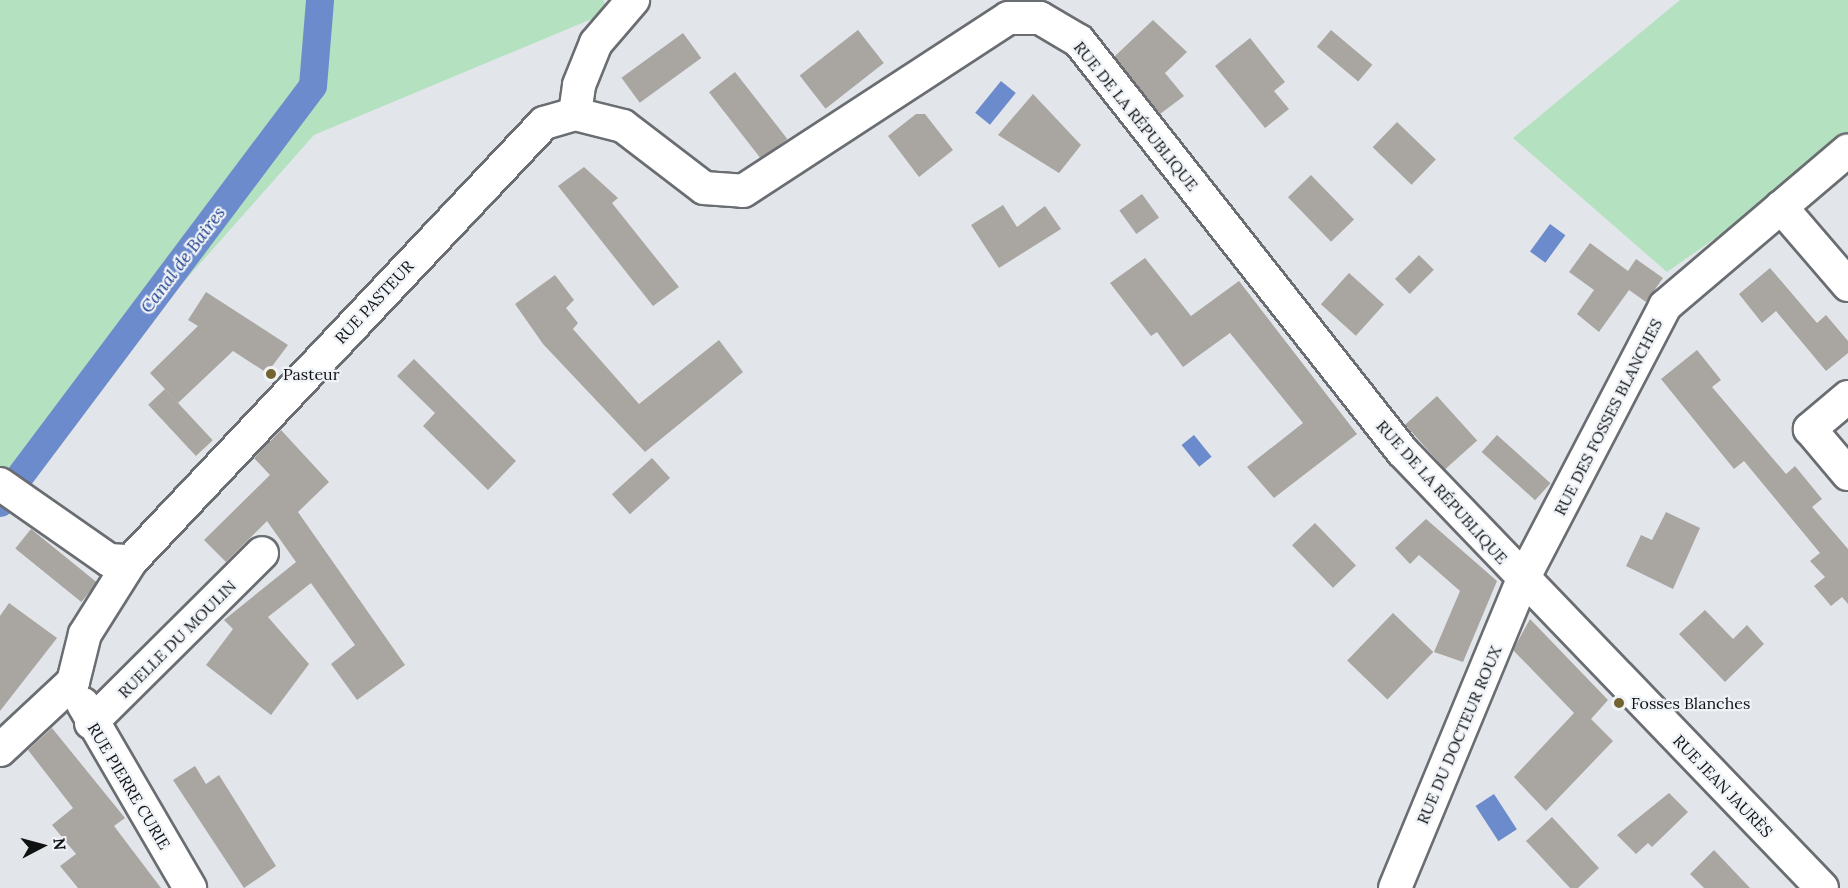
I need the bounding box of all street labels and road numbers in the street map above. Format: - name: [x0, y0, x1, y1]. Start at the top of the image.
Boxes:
- street label: RUE DE LA RÉPUBLIQUE: [1070, 38, 1202, 194]
- street label: RUE PASTEUR: [331, 256, 417, 348]
- street label: RUE DES FOSSES BLANCHES: [1550, 316, 1666, 518]
- street label: RUE DE LA RÉPUBLIQUE: [1372, 416, 1512, 568]
- street label: RUELLE DU MOULIN: [114, 576, 240, 702]
- street label: RUE DU DOCTEUR ROUX: [1413, 643, 1505, 827]
- street label: RUE PIERRE CURIE: [84, 719, 174, 853]
- street label: RUE JEAN JAURÈS: [1669, 731, 1777, 841]

